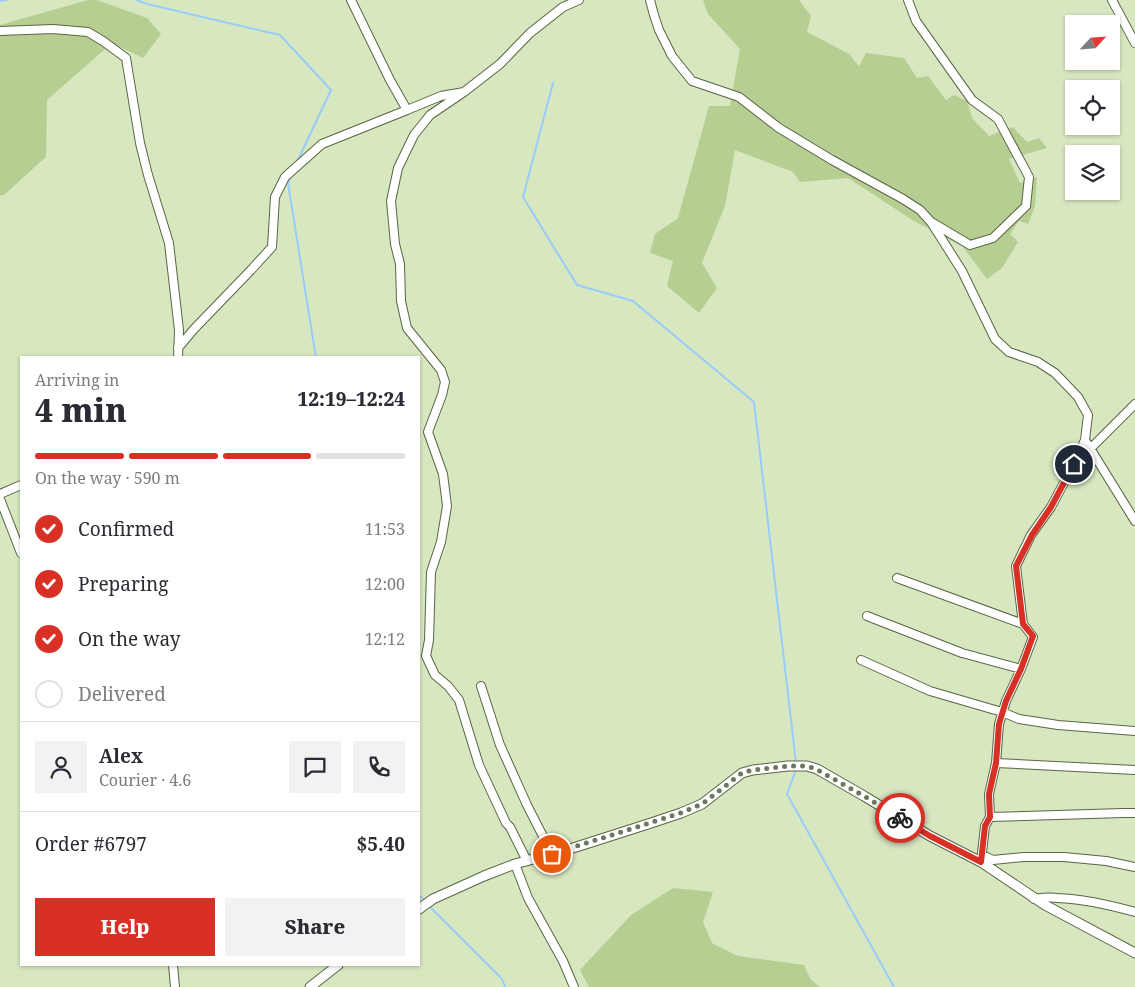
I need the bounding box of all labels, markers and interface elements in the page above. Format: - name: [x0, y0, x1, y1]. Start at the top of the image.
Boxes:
- north arrow: [1065, 15, 1120, 70]
- map controls: [1065, 15, 1120, 200]
- button: locate: [1065, 80, 1120, 135]
- button: layers: [1065, 145, 1120, 200]
- text: Arriving in: [35, 369, 119, 391]
- text: 12:19–12:24: [297, 386, 405, 412]
- text: 4 min: [35, 388, 127, 431]
- pin: [1053, 443, 1095, 485]
- icon: home: [1060, 450, 1088, 478]
- text: On the way · 590 m: [35, 467, 180, 489]
- icon: check: [35, 515, 63, 543]
- text: Confirmed: [78, 516, 174, 542]
- text: 11:53: [365, 518, 405, 540]
- icon: check: [35, 570, 63, 598]
- text: Preparing: [78, 571, 168, 597]
- text: 12:00: [365, 573, 405, 595]
- icon: check: [35, 625, 63, 653]
- text: On the way: [78, 626, 181, 652]
- text: 12:12: [365, 628, 405, 650]
- text: Delivered: [78, 681, 166, 707]
- button: person: [35, 741, 87, 793]
- button: chat: [289, 741, 341, 793]
- button: phone: [353, 741, 405, 793]
- text: Alex: [99, 743, 143, 769]
- text: Courier · 4.6: [99, 769, 191, 791]
- courier: [875, 793, 925, 843]
- icon: bike: [886, 804, 914, 832]
- text: Order #6797: [35, 831, 147, 857]
- text: $5.40: [356, 831, 405, 857]
- pin: [531, 833, 573, 875]
- icon: bag: [538, 840, 566, 868]
- button: Help: [35, 898, 215, 956]
- button: Share: [225, 898, 405, 956]

